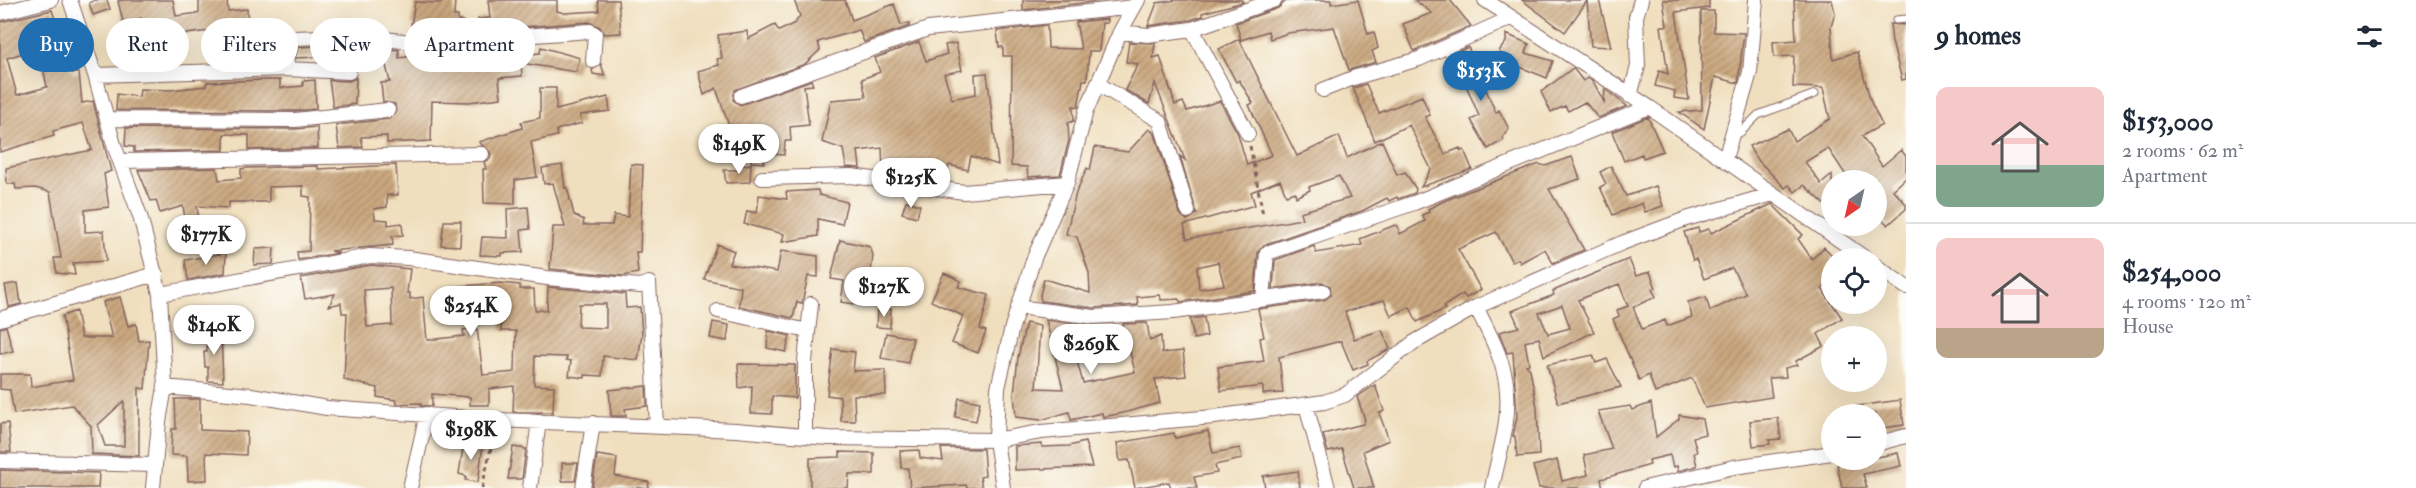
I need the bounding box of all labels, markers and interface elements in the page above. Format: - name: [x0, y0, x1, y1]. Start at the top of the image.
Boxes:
- chip: Buy: [18, 18, 94, 72]
- chip: Rent: [106, 18, 189, 72]
- chip: Filters: [201, 18, 298, 72]
- chip: New: [310, 18, 392, 72]
- chip: Apartment: [404, 18, 535, 72]
- text: 9 homes: [1936, 20, 2021, 52]
- icon: filters: [2353, 20, 2386, 53]
- pin: $153K: [1439, 51, 1523, 102]
- text: $153K: [1457, 58, 1505, 83]
- text: $153,000: [2122, 106, 2214, 138]
- icon: home: [1984, 111, 2056, 183]
- pin: $149K: [697, 124, 781, 175]
- text: $149K: [712, 131, 766, 156]
- text: 2 rooms · 62 m²: [2122, 138, 2243, 163]
- pin: $125K: [869, 158, 953, 209]
- text: Apartment: [2122, 163, 2207, 188]
- text: $125K: [885, 165, 937, 190]
- north arrow: [1821, 170, 1887, 236]
- map controls: [1821, 170, 1887, 470]
- pin: $177K: [164, 215, 248, 266]
- text: $177K: [181, 222, 231, 247]
- button: locate: [1821, 248, 1887, 314]
- text: $254,000: [2122, 257, 2221, 289]
- icon: home: [1984, 262, 2056, 334]
- pin: $127K: [842, 267, 926, 318]
- text: $127K: [858, 274, 910, 299]
- pin: $254K: [429, 286, 513, 337]
- text: 4 rooms · 120 m²: [2122, 289, 2251, 314]
- text: $254K: [444, 293, 498, 318]
- pin: $140K: [172, 305, 256, 356]
- text: $140K: [187, 312, 241, 337]
- text: House: [2122, 314, 2173, 339]
- pin: $269K: [1049, 324, 1133, 375]
- button: +: [1821, 326, 1887, 392]
- text: $269K: [1063, 331, 1119, 356]
- button: −: [1821, 404, 1887, 470]
- pin: $198K: [429, 410, 513, 461]
- text: $198K: [445, 417, 497, 442]

